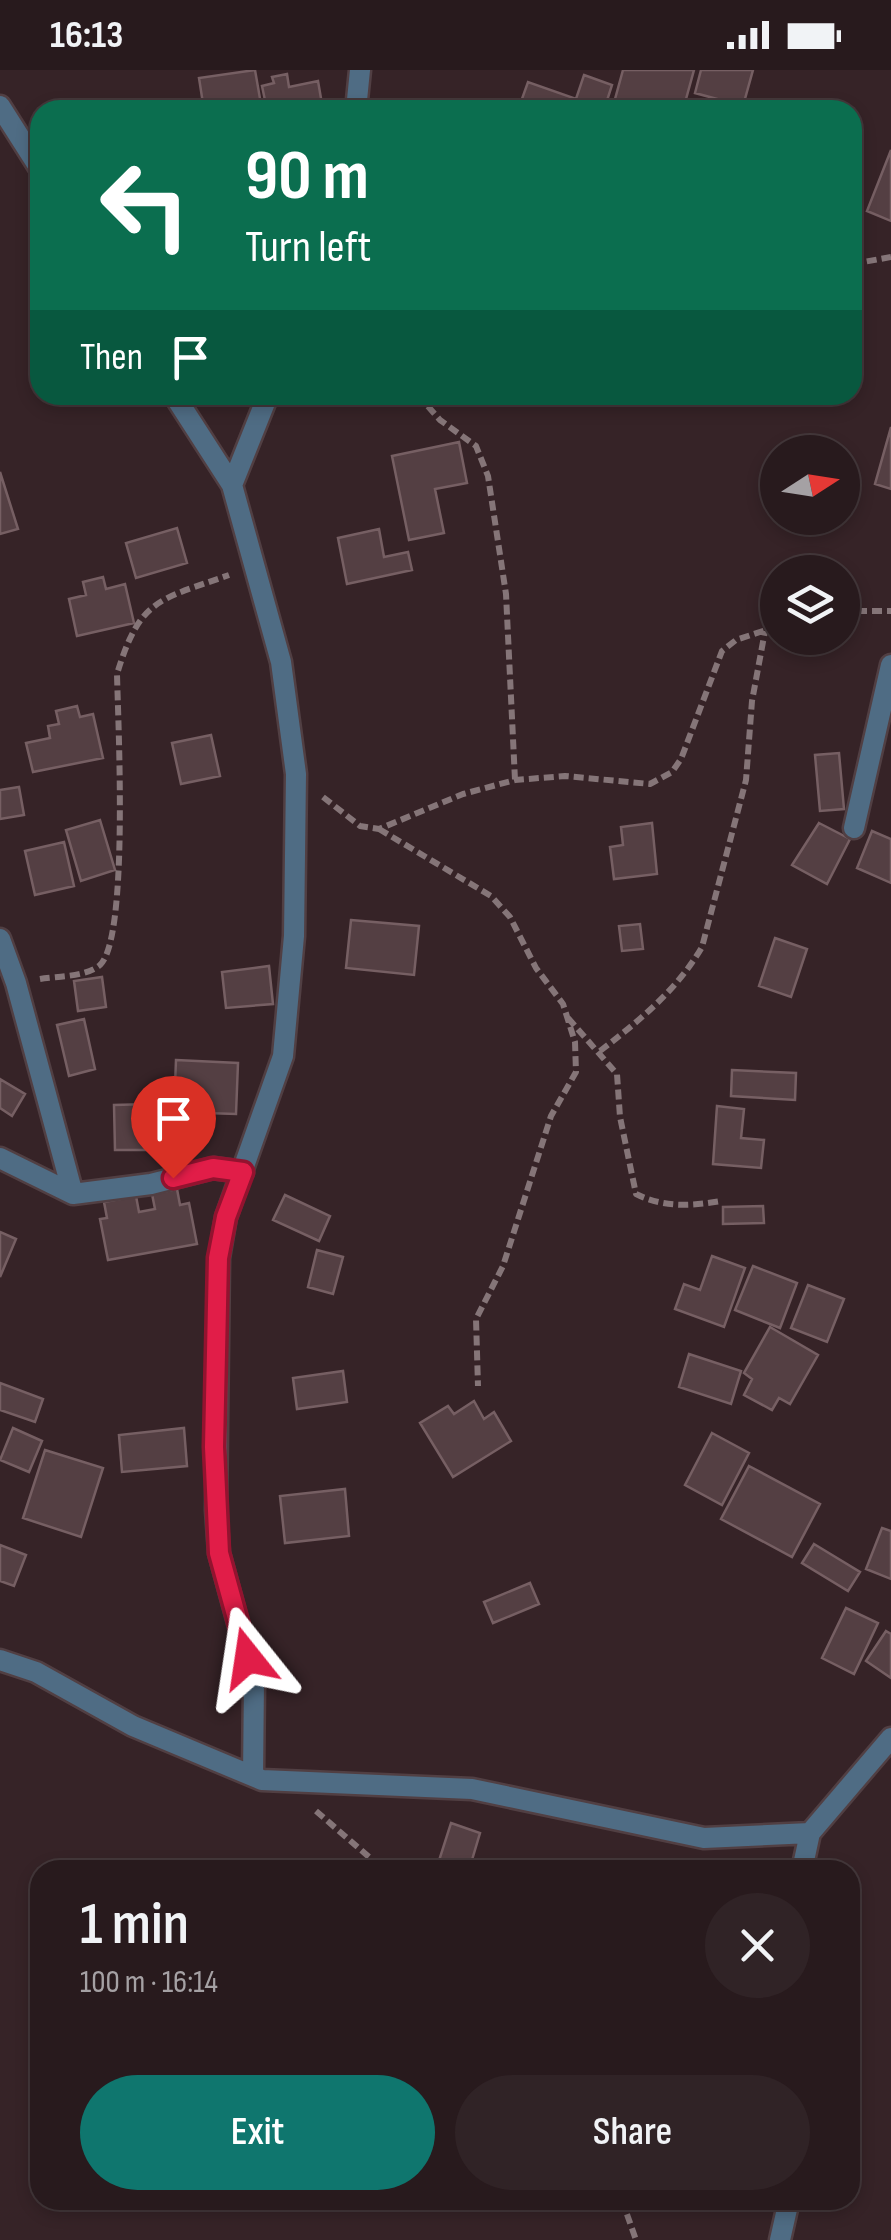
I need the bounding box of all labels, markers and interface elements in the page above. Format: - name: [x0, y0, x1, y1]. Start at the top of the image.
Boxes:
- text: 16:13: [50, 13, 123, 58]
- text: 90 m: [245, 135, 369, 219]
- icon: left: [80, 140, 210, 270]
- text: Turn left: [245, 220, 371, 275]
- icon: arrive: [163, 330, 218, 385]
- text: Then: [80, 335, 143, 380]
- north arrow: [760, 435, 860, 535]
- map controls: [760, 435, 860, 655]
- button: layers: [760, 555, 860, 655]
- pin: [131, 1076, 216, 1179]
- icon: arrive: [146, 1091, 201, 1146]
- position arrow: [196, 1606, 300, 1710]
- text: 1 min: [80, 1889, 189, 1961]
- button: close: [705, 1893, 810, 1998]
- text: 100 m · 16:14: [80, 1963, 218, 2002]
- button: Exit: [80, 2075, 435, 2190]
- button: Share: [455, 2075, 810, 2190]

